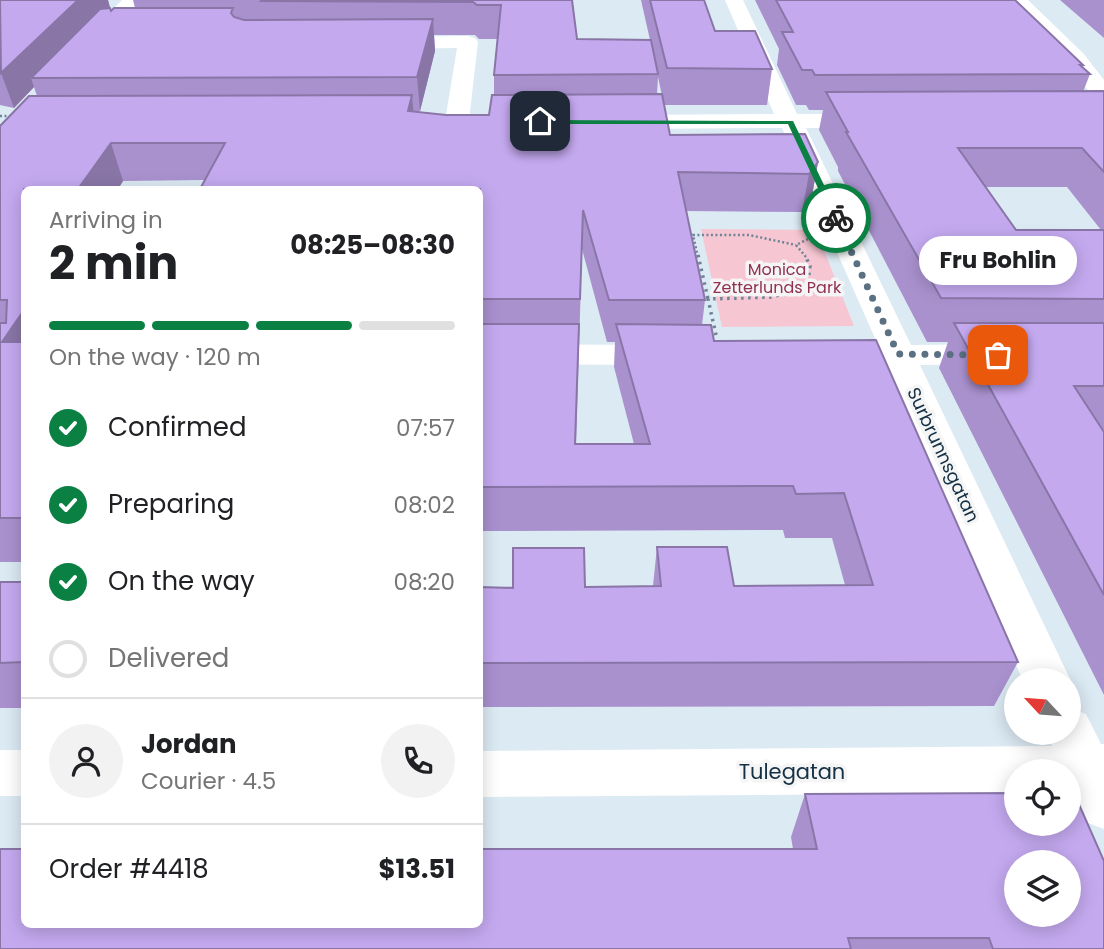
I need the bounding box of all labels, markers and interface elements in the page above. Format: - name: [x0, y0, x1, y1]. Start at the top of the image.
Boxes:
- pin: [510, 91, 570, 151]
- icon: home: [521, 102, 559, 140]
- courier: [801, 183, 871, 253]
- icon: bike: [817, 199, 855, 237]
- text: Arriving in: [49, 204, 163, 236]
- text: 08:25–08:30: [290, 227, 455, 263]
- text: 2 min: [49, 231, 178, 295]
- callout: Fru Bohlin: [919, 236, 1077, 285]
- text: Fru Bohlin: [939, 244, 1057, 276]
- park label: Monica Zetterlunds Park: [713, 258, 842, 299]
- pin: [968, 325, 1028, 385]
- icon: bag: [979, 336, 1017, 374]
- text: On the way · 120 m: [49, 341, 261, 373]
- street label: Surbrunnsgatan: [901, 383, 986, 526]
- icon: check: [49, 409, 87, 447]
- text: Confirmed: [108, 409, 246, 445]
- text: 07:57: [396, 412, 455, 444]
- icon: check: [49, 486, 87, 524]
- text: Preparing: [108, 486, 234, 522]
- text: 08:02: [393, 489, 455, 521]
- icon: check: [49, 563, 87, 601]
- text: On the way: [108, 563, 255, 599]
- text: 08:20: [393, 566, 455, 598]
- text: Delivered: [108, 640, 229, 676]
- north arrow: [1004, 668, 1082, 746]
- map controls: [1004, 668, 1081, 927]
- button: person: [49, 724, 123, 798]
- button: phone: [381, 724, 455, 798]
- text: Jordan: [141, 726, 237, 762]
- street label: Tulegatan: [739, 757, 845, 786]
- button: locate: [1004, 759, 1081, 836]
- text: Courier · 4.5: [141, 765, 276, 797]
- button: layers: [1004, 850, 1081, 927]
- text: Order #4418: [49, 851, 209, 887]
- text: $13.51: [378, 851, 455, 887]

